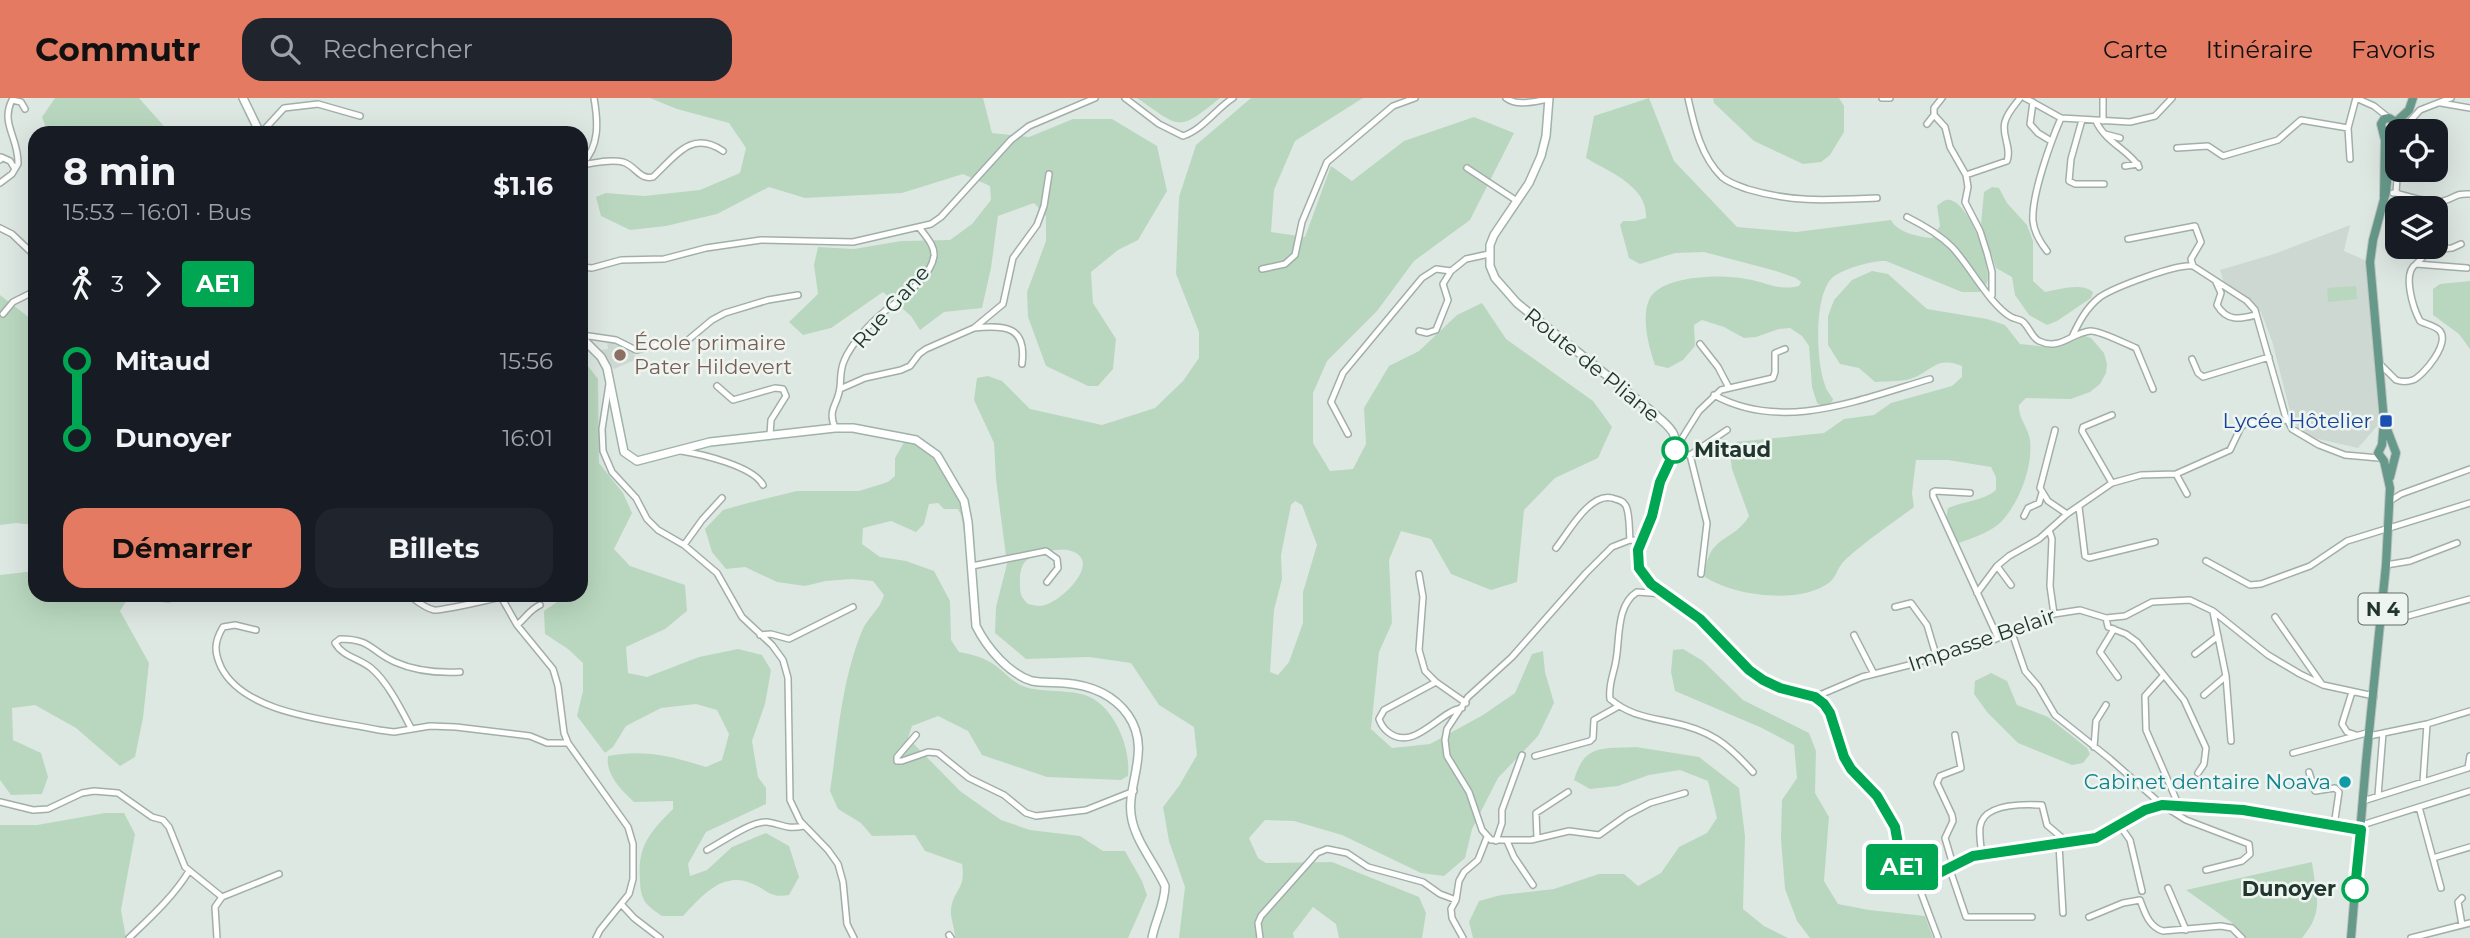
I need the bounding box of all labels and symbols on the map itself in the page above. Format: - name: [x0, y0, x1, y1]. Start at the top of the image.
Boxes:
- street label: Rue Gane: [847, 260, 934, 353]
- street label: Route de Pliane: [1520, 302, 1665, 427]
- place label: École primaire Pater Hildevert: [634, 330, 792, 379]
- marker: École primaire Pater Hildevert: [612, 347, 628, 363]
- place label: Lycée Hôtelier: [2223, 408, 2372, 433]
- marker: Lycée Hôtelier: [2378, 413, 2394, 429]
- marker: Mitaud: [1662, 437, 1688, 463]
- place label: Mitaud: [1694, 437, 1771, 462]
- road number: N 4: [2358, 594, 2408, 624]
- street label: Impasse Belair: [1905, 603, 2059, 676]
- place label: Cabinet dentaire Noava: [2084, 769, 2331, 794]
- marker: Cabinet dentaire Noava: [2337, 774, 2353, 790]
- line badge: AE1: [1862, 844, 1942, 890]
- place label: Dunoyer: [2242, 876, 2336, 901]
- marker: Dunoyer: [2342, 876, 2368, 902]

